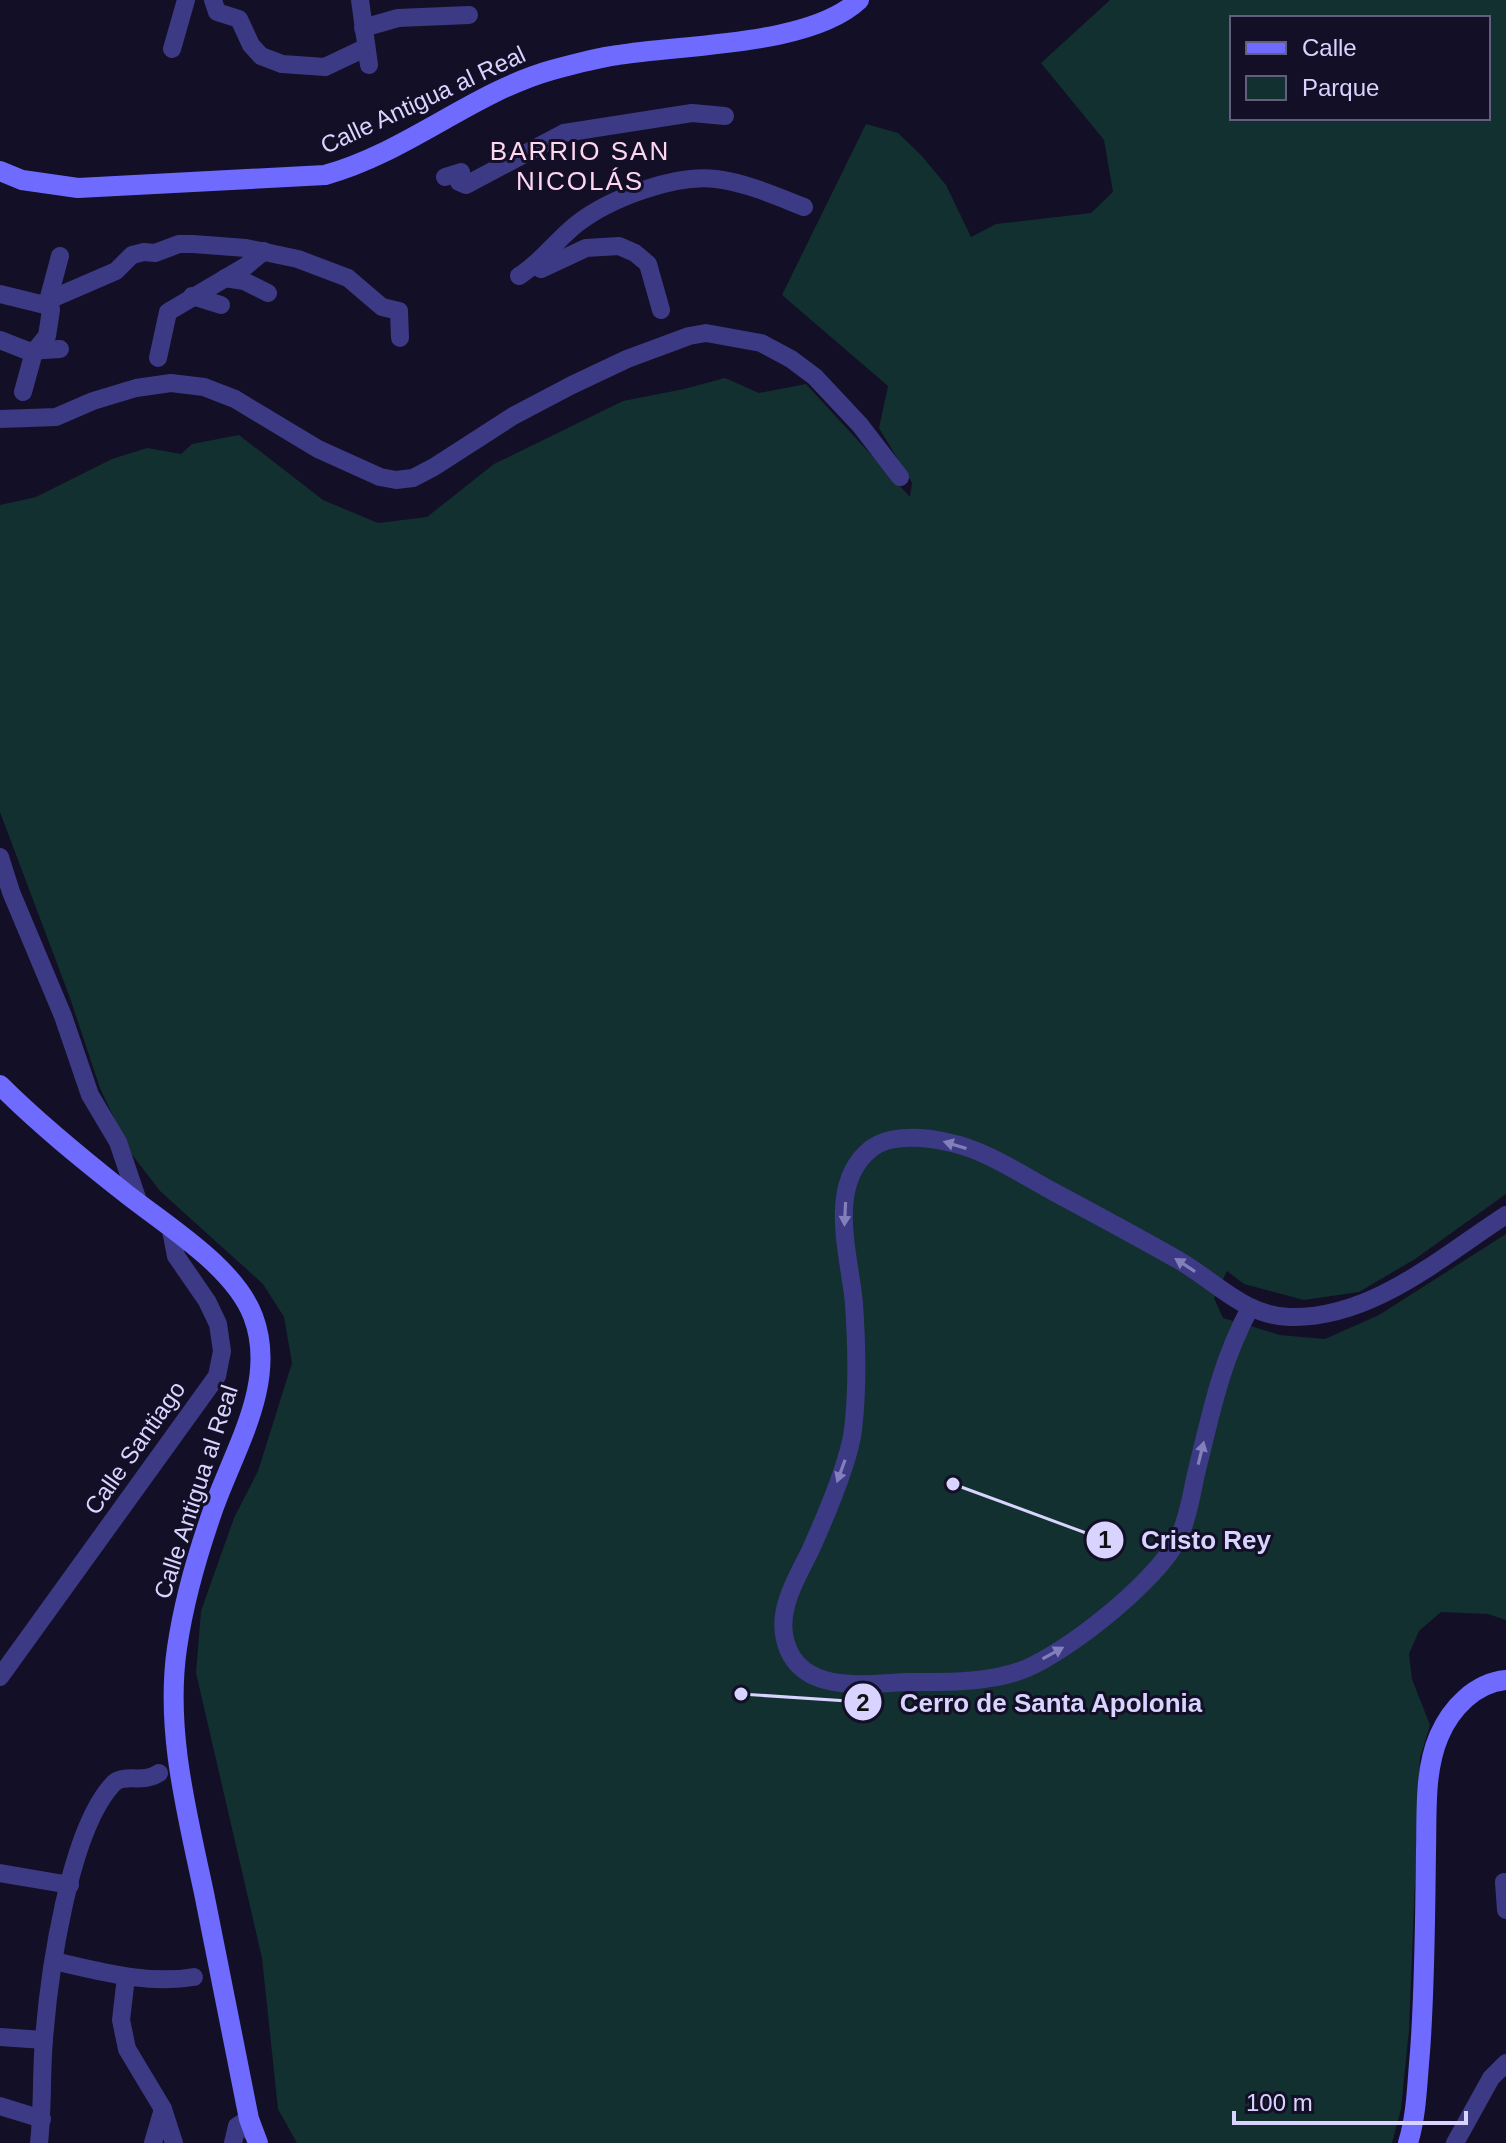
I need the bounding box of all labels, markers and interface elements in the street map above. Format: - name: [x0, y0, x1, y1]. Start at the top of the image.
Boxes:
- legend: [1230, 16, 1490, 120]
- text: Calle: [1302, 34, 1357, 61]
- street label: Calle Antigua al Real: [316, 40, 529, 159]
- text: Parque: [1302, 74, 1379, 101]
- district label: BARRIO SAN NICOLÁS: [490, 136, 670, 196]
- one-way arrow: [943, 1138, 967, 1151]
- one-way arrow: [838, 1202, 851, 1227]
- one-way arrow: [1174, 1259, 1196, 1273]
- street label: Calle Santiago: [79, 1376, 190, 1519]
- street label: Calle Antigua al Real: [148, 1382, 243, 1602]
- one-way arrow: [1196, 1441, 1208, 1466]
- one-way arrow: [834, 1459, 846, 1483]
- callout: Cristo Rey: [1085, 1515, 1287, 1565]
- text: Cristo Rey: [1141, 1525, 1272, 1555]
- text: 1: [1098, 1526, 1112, 1553]
- one-way arrow: [1042, 1647, 1064, 1661]
- callout: Cerro de Santa Apolonia: [843, 1677, 1218, 1727]
- text: Cerro de Santa Apolonia: [900, 1688, 1203, 1718]
- text: 2: [856, 1689, 870, 1716]
- scale bar: [1234, 2075, 1466, 2125]
- text: 100 m: [1246, 2089, 1313, 2116]

